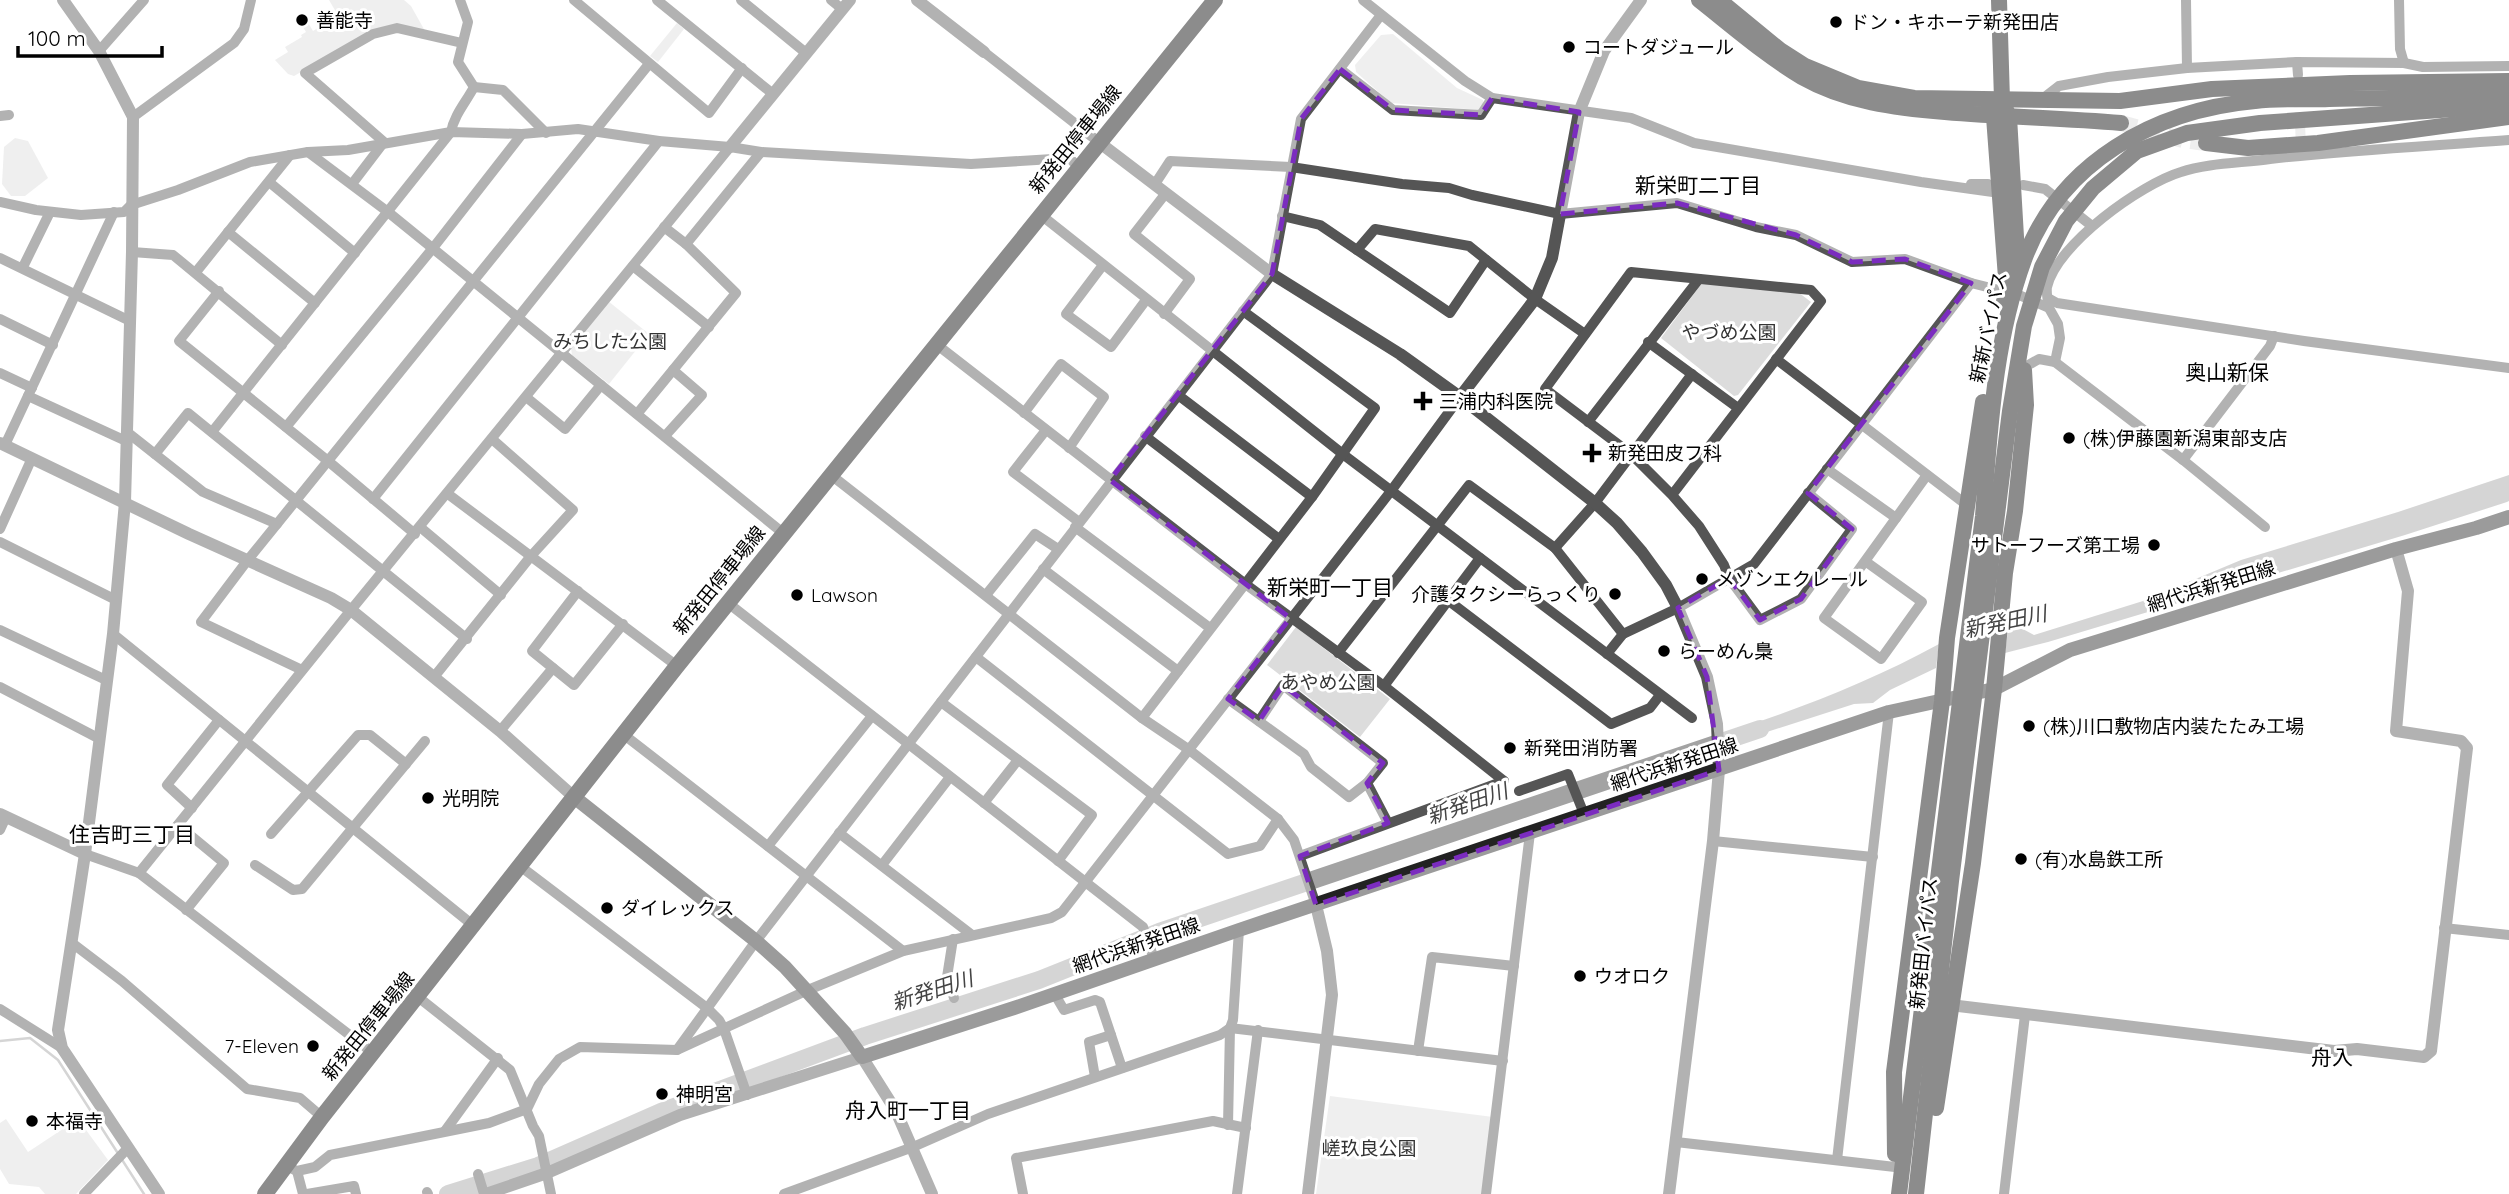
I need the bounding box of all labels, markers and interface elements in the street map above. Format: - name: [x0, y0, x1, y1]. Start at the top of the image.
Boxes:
- place label: 善能寺: [316, 8, 373, 32]
- place label: ドン・キホーテ新発田店: [1850, 10, 2059, 34]
- marker: 善能寺: [294, 12, 310, 28]
- scale bar: [18, 14, 161, 58]
- marker: ドン・キホーテ新発田店: [1828, 14, 1844, 30]
- text: 100 m: [28, 25, 86, 51]
- place label: コートダジュール: [1583, 35, 1734, 59]
- marker: コートダジュール: [1561, 39, 1577, 55]
- street label: 新発田停車場線: [1024, 80, 1126, 198]
- district label: 新栄町二丁目: [1635, 172, 1761, 198]
- street label: 新新バイパス: [1964, 269, 2012, 385]
- park label: やづめ公園: [1681, 320, 1777, 344]
- park label: みちした公園: [553, 329, 667, 353]
- district label: 奥山新保: [2185, 359, 2269, 385]
- place label: 三浦内科医院: [1439, 389, 1553, 413]
- marker: 三浦内科医院: [1413, 391, 1433, 411]
- place label: (株)伊藤園新潟東部支店: [2083, 426, 2287, 450]
- marker: (株)伊藤園新潟東部支店: [2061, 430, 2077, 446]
- place label: 新発田皮フ科: [1608, 441, 1722, 465]
- marker: 新発田皮フ科: [1582, 443, 1602, 463]
- street label: 新発田停車場線: [668, 521, 770, 639]
- place label: サトーフーズ第工場: [1971, 533, 2140, 557]
- marker: サトーフーズ第工場: [2146, 537, 2162, 553]
- street label: 網代浜新発田線: [2144, 555, 2278, 617]
- place label: メゾンエクレール: [1716, 567, 1868, 591]
- marker: メゾンエクレール: [1694, 571, 1710, 587]
- district label: 新栄町一丁目: [1267, 574, 1393, 600]
- place label: 介護タクシーらっくり: [1411, 582, 1601, 606]
- place label: Lawson: [811, 583, 878, 607]
- marker: 介護タクシーらっくり: [1607, 586, 1623, 602]
- marker: Lawson: [789, 587, 805, 603]
- water label: 新発田川: [1961, 599, 2051, 642]
- place label: らーめん梟: [1678, 639, 1773, 663]
- marker: らーめん梟: [1656, 643, 1672, 659]
- park label: あやめ公園: [1280, 670, 1376, 694]
- place label: (株)川口敷物店内装たたみ工場: [2043, 714, 2304, 738]
- marker: (株)川口敷物店内装たたみ工場: [2021, 718, 2037, 734]
- street label: 網代浜新発田線: [1607, 732, 1741, 796]
- place label: 新発田消防署: [1524, 736, 1638, 760]
- marker: 新発田消防署: [1502, 740, 1518, 756]
- water label: 新発田川: [1423, 776, 1513, 829]
- place label: 光明院: [442, 786, 499, 810]
- marker: 光明院: [420, 790, 436, 806]
- district label: 住吉町三丁目: [69, 821, 195, 847]
- place label: (有)水島鉄工所: [2035, 847, 2163, 871]
- marker: (有)水島鉄工所: [2013, 851, 2029, 867]
- street label: 新発田バイパス: [1904, 876, 1942, 1010]
- place label: ダイレックス: [621, 896, 734, 920]
- marker: ダイレックス: [599, 900, 615, 916]
- street label: 網代浜新発田線: [1069, 912, 1203, 978]
- water label: 新発田川: [888, 964, 978, 1015]
- place label: ウオロク: [1594, 964, 1670, 988]
- street label: 新発田停車場線: [317, 967, 419, 1085]
- marker: ウオロク: [1572, 968, 1588, 984]
- place label: 7-Eleven: [225, 1034, 299, 1058]
- marker: 7-Eleven: [305, 1038, 321, 1054]
- district label: 舟入: [2311, 1044, 2353, 1070]
- place label: 神明宮: [676, 1082, 733, 1106]
- marker: 神明宮: [654, 1086, 670, 1102]
- district label: 舟入町一丁目: [845, 1097, 971, 1123]
- place label: 本福寺: [46, 1109, 103, 1133]
- marker: 本福寺: [24, 1113, 40, 1129]
- park label: 嵯玖良公園: [1321, 1136, 1417, 1160]

